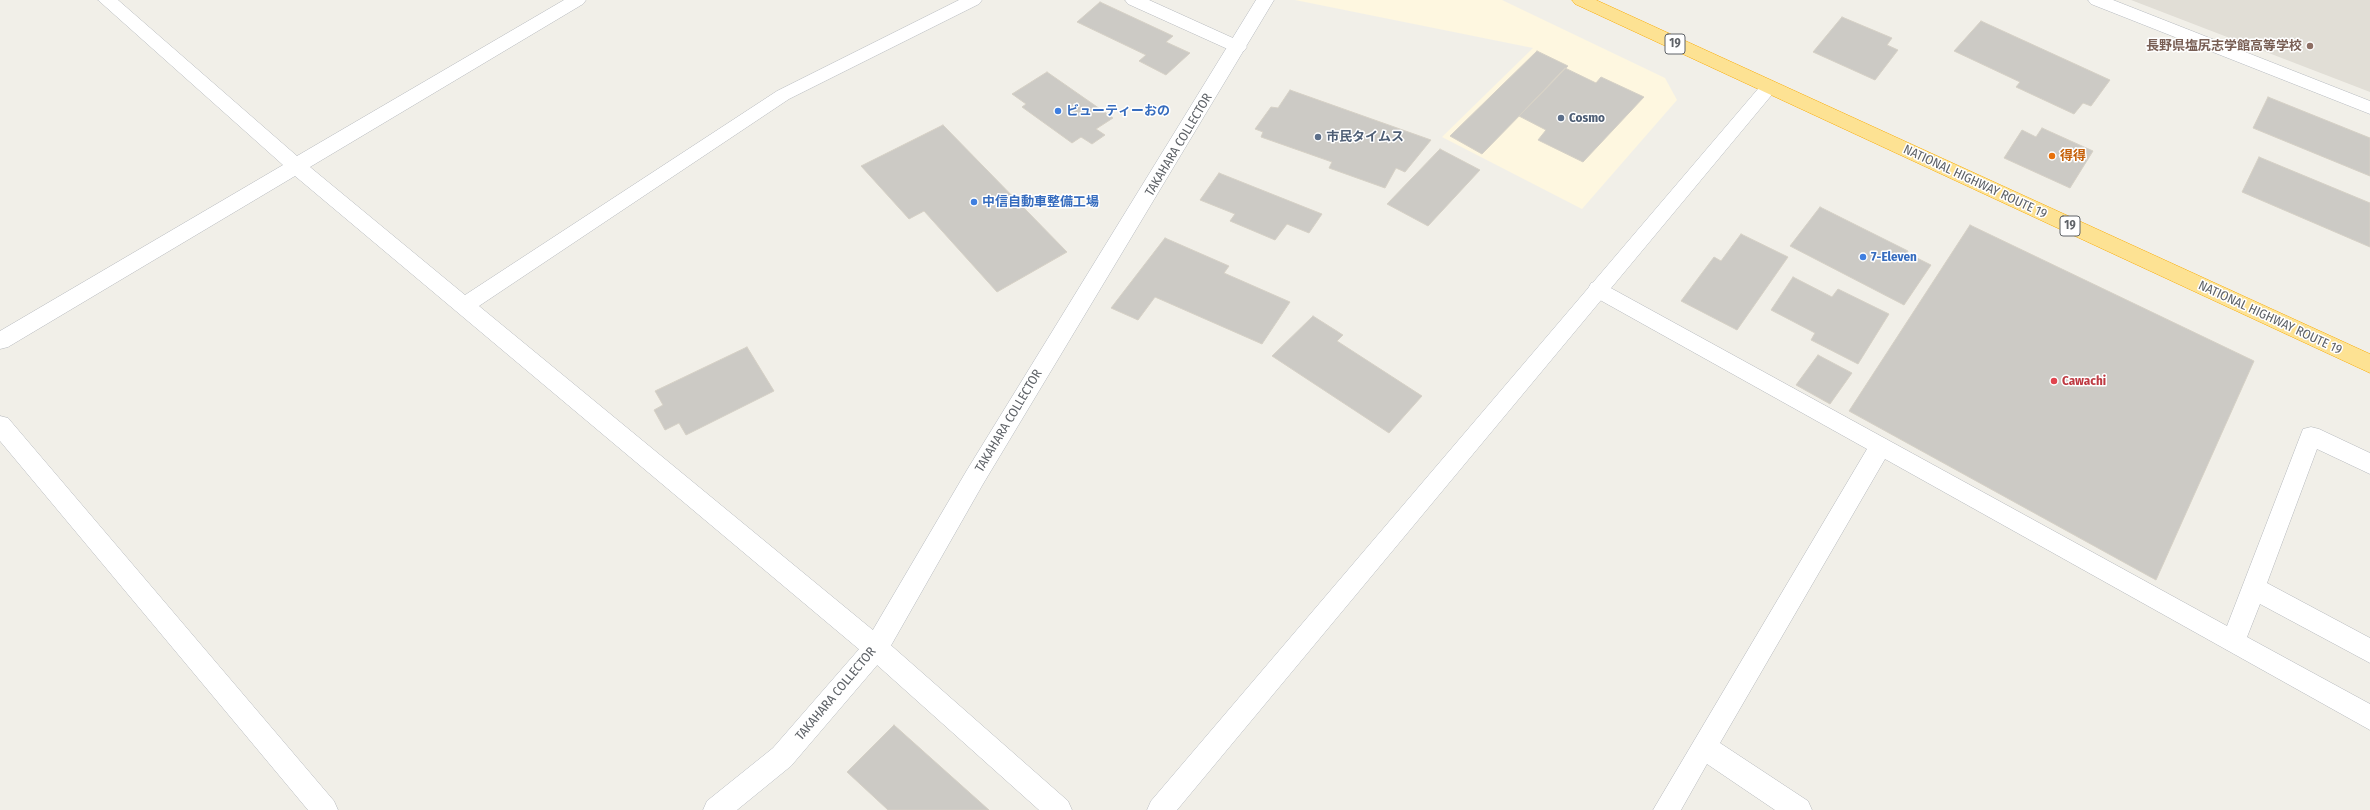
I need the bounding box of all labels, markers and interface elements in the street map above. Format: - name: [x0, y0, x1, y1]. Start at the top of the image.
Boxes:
- road number: 19: [1665, 34, 1685, 54]
- place label: 長野県塩尻志学館高等学校: [2146, 38, 2302, 54]
- marker: 長野県塩尻志学館高等学校: [2305, 41, 2315, 51]
- street label: TAKAHARA COLLECTOR: [1142, 91, 1216, 199]
- place label: ビューティーおの: [1066, 103, 1170, 119]
- marker: ビューティーおの: [1053, 106, 1063, 116]
- place label: Cosmo: [1569, 110, 1605, 126]
- marker: Cosmo: [1556, 113, 1566, 123]
- place label: 市民タイムス: [1326, 129, 1404, 145]
- marker: 市民タイムス: [1313, 132, 1323, 142]
- street label: NATIONAL HIGHWAY ROUTE 19: [1901, 142, 2049, 222]
- place label: 得得: [2060, 148, 2086, 164]
- marker: 得得: [2047, 151, 2057, 161]
- place label: 中信自動車整備工場: [982, 194, 1099, 210]
- marker: 中信自動車整備工場: [969, 197, 979, 207]
- road number: 19: [2060, 216, 2080, 236]
- place label: 7-Eleven: [1871, 249, 1917, 265]
- marker: 7-Eleven: [1858, 252, 1868, 262]
- street label: NATIONAL HIGHWAY ROUTE 19: [2196, 278, 2344, 358]
- street label: TAKAHARA COLLECTOR: [972, 367, 1046, 475]
- place label: Cawachi: [2062, 373, 2106, 389]
- marker: Cawachi: [2049, 376, 2059, 386]
- street label: TAKAHARA COLLECTOR: [792, 644, 880, 744]

